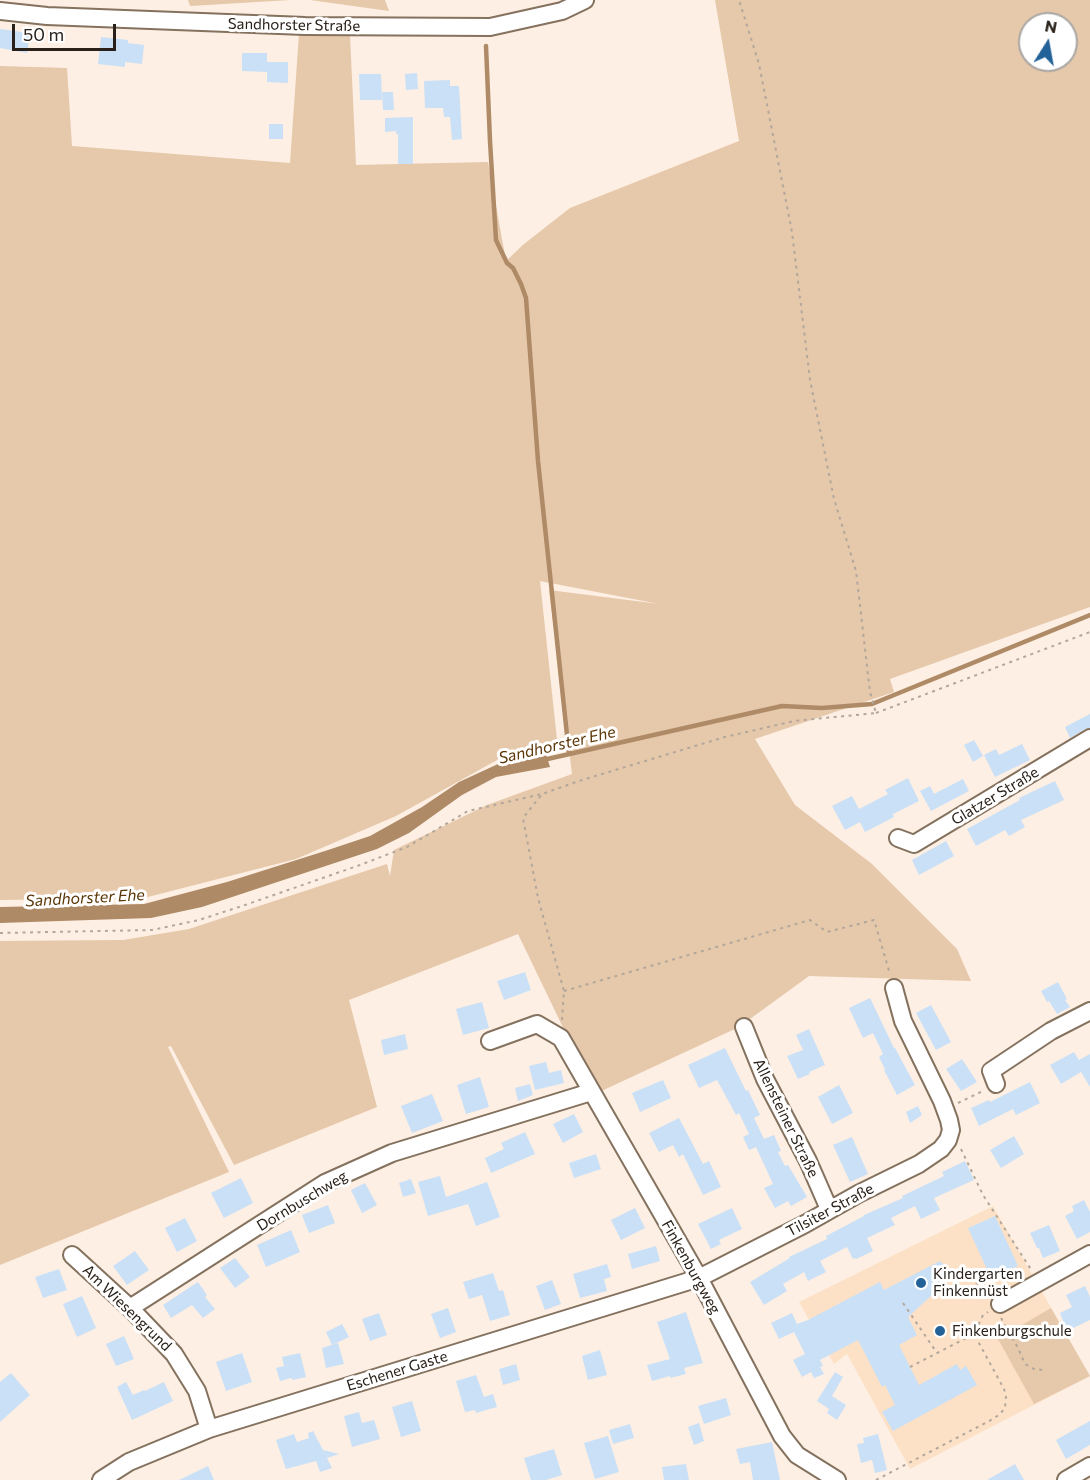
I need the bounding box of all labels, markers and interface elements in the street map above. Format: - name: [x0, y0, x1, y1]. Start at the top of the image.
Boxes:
- scale bar: [15, 12, 118, 50]
- north arrow: [1018, 12, 1078, 72]
- street label: Sandhorster Straße: [228, 15, 360, 35]
- text: N: [1043, 15, 1059, 36]
- text: 50 m: [23, 23, 64, 45]
- water label: Sandhorster Ehe: [497, 722, 617, 768]
- street label: Glatzer Straße: [948, 763, 1042, 829]
- water label: Sandhorster Ehe: [25, 885, 145, 911]
- street label: Allensteiner Straße: [749, 1056, 823, 1180]
- street label: Dornbuschweg: [254, 1167, 350, 1235]
- street label: Tilsiter Straße: [783, 1179, 877, 1241]
- street label: Finkenburgweg: [658, 1217, 724, 1317]
- street label: Am Wiesengrund: [79, 1261, 175, 1355]
- place label: Kindergarten Finkennüst: [933, 1265, 1022, 1300]
- marker: Kindergarten Finkennüst: [914, 1276, 928, 1290]
- place label: Finkenburgschule: [952, 1322, 1072, 1340]
- marker: Finkenburgschule: [933, 1324, 947, 1338]
- street label: Eschener Gaste: [344, 1347, 450, 1395]

